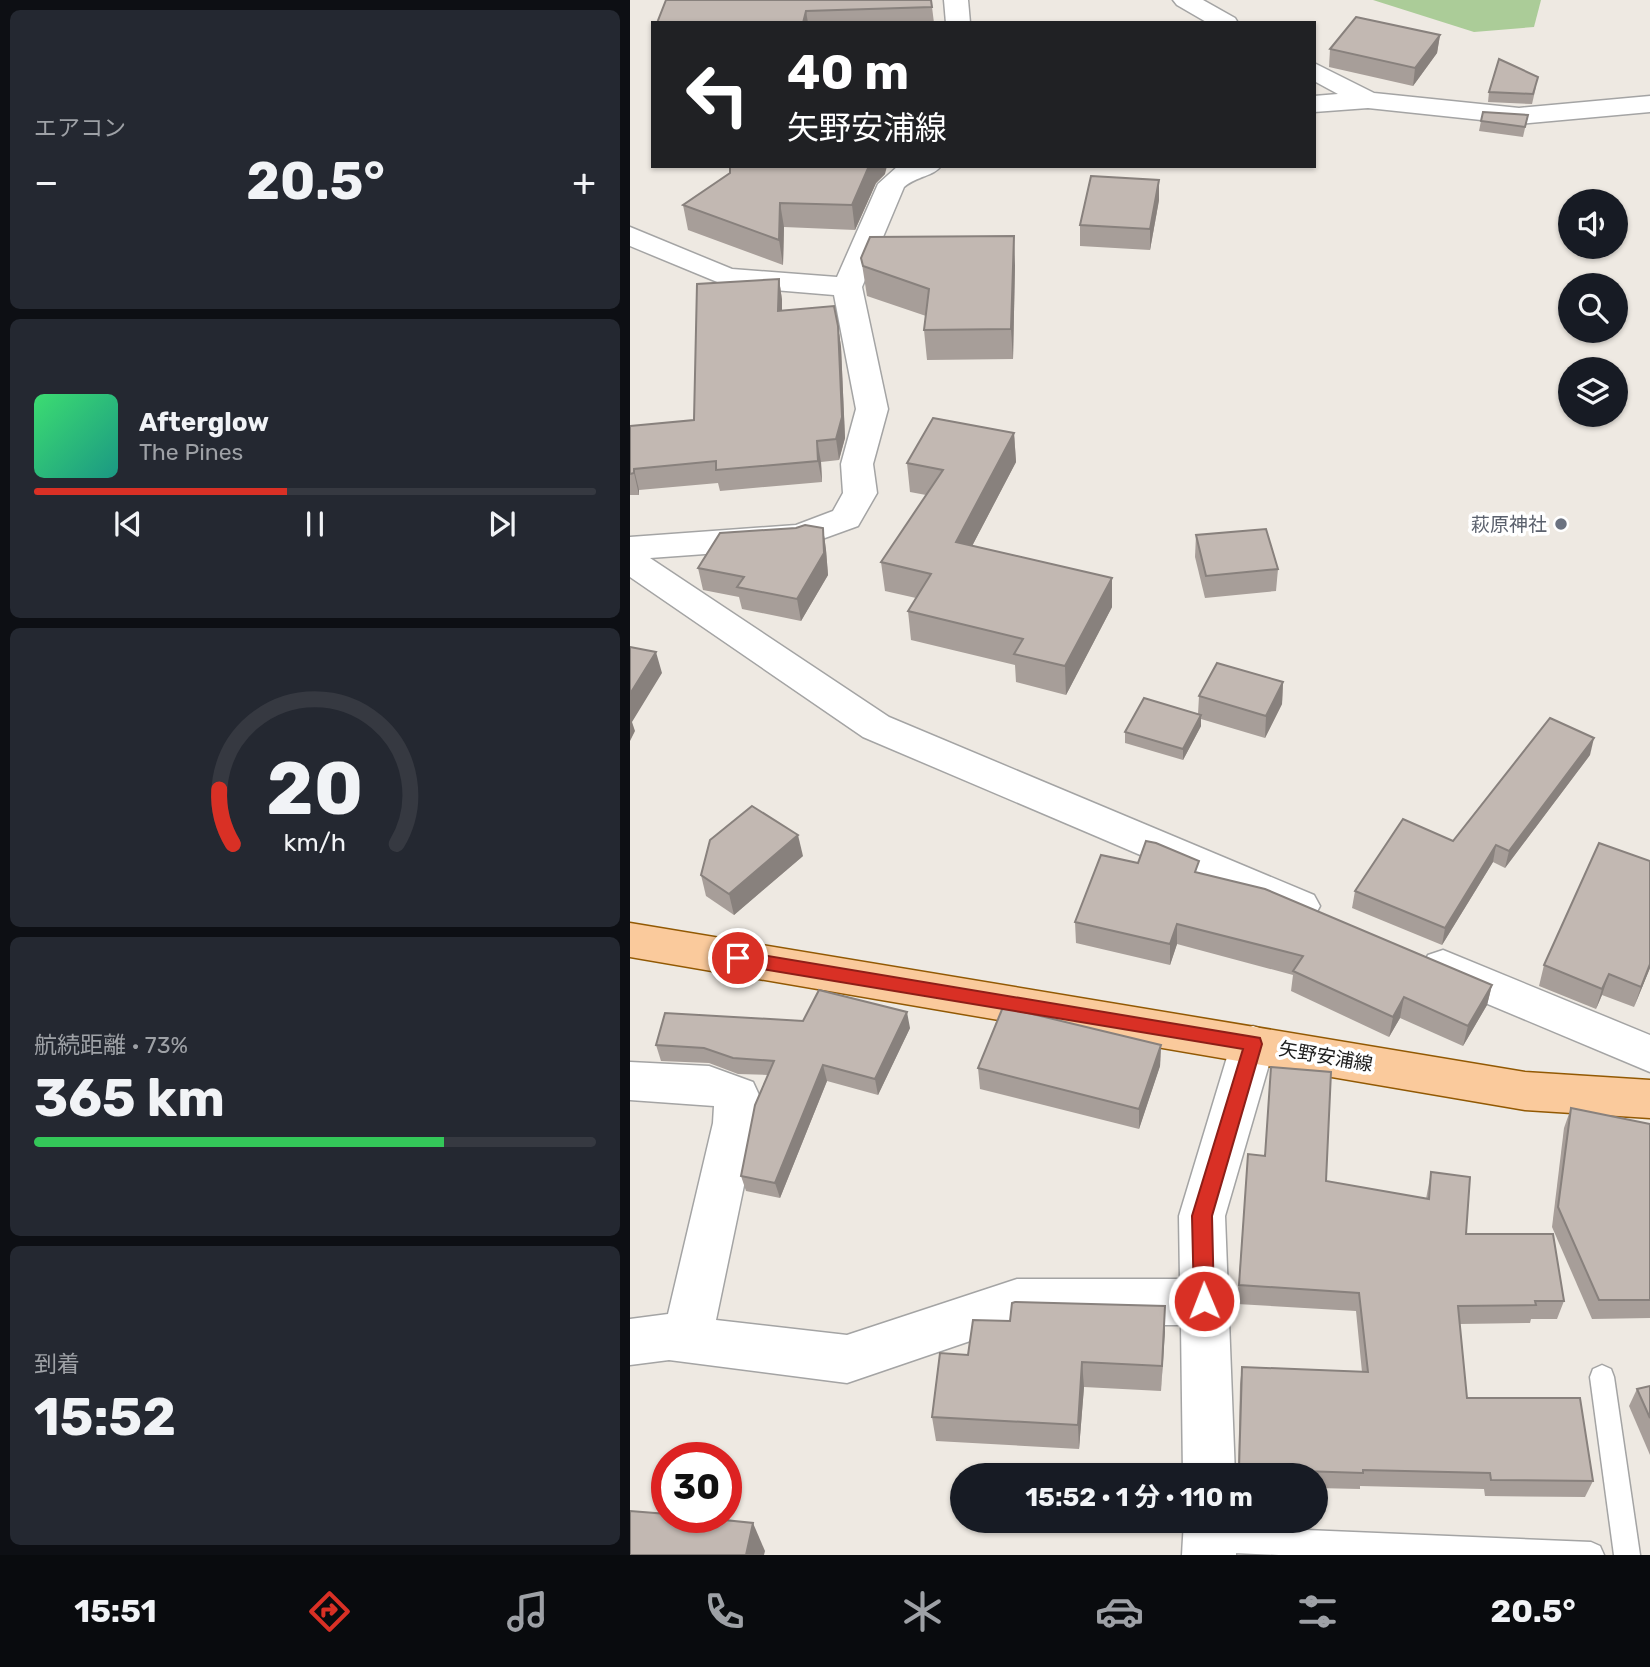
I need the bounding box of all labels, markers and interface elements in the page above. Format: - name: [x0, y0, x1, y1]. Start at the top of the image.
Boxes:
- text: 40 m: [787, 43, 909, 101]
- icon: left: [672, 49, 763, 140]
- text: 矢野安浦線: [787, 109, 947, 147]
- text: エアコン: [34, 114, 126, 142]
- text: 20.5°: [246, 150, 385, 212]
- text: −: [34, 159, 59, 205]
- text: +: [572, 159, 596, 205]
- map controls: [1558, 189, 1628, 427]
- button: sound: [1558, 189, 1628, 259]
- button: search: [1558, 273, 1628, 343]
- button: layers: [1558, 357, 1628, 427]
- text: Afterglow: [139, 407, 269, 438]
- text: The Pines: [139, 438, 243, 466]
- icon: previous: [109, 505, 147, 543]
- icon: pause: [296, 505, 334, 543]
- icon: next: [483, 505, 521, 543]
- place label: 萩原神社: [1471, 513, 1547, 536]
- marker: 萩原神社: [1553, 516, 1569, 532]
- text: 20: [267, 746, 363, 832]
- text: km/h: [284, 827, 346, 856]
- pin: [708, 928, 768, 988]
- icon: arrive: [719, 939, 757, 977]
- text: 航続距離 · 73%: [34, 1031, 188, 1059]
- street label: 矢野安浦線: [1277, 1037, 1375, 1076]
- text: 365 km: [34, 1067, 225, 1129]
- position arrow: [1167, 1264, 1241, 1338]
- text: 到着: [34, 1350, 80, 1378]
- text: 15:52: [34, 1386, 176, 1448]
- speed limit sign: 30: [651, 1442, 742, 1533]
- text: 15:52 · 1 分 · 110 m: [1025, 1482, 1253, 1513]
- icon: directions: [305, 1587, 354, 1636]
- icon: music: [503, 1587, 552, 1636]
- icon: phone: [700, 1587, 749, 1636]
- icon: climate: [898, 1587, 947, 1636]
- icon: car: [1095, 1587, 1144, 1636]
- icon: filters: [1293, 1587, 1342, 1636]
- text: 15:51: [74, 1592, 157, 1630]
- text: 20.5°: [1490, 1592, 1576, 1630]

